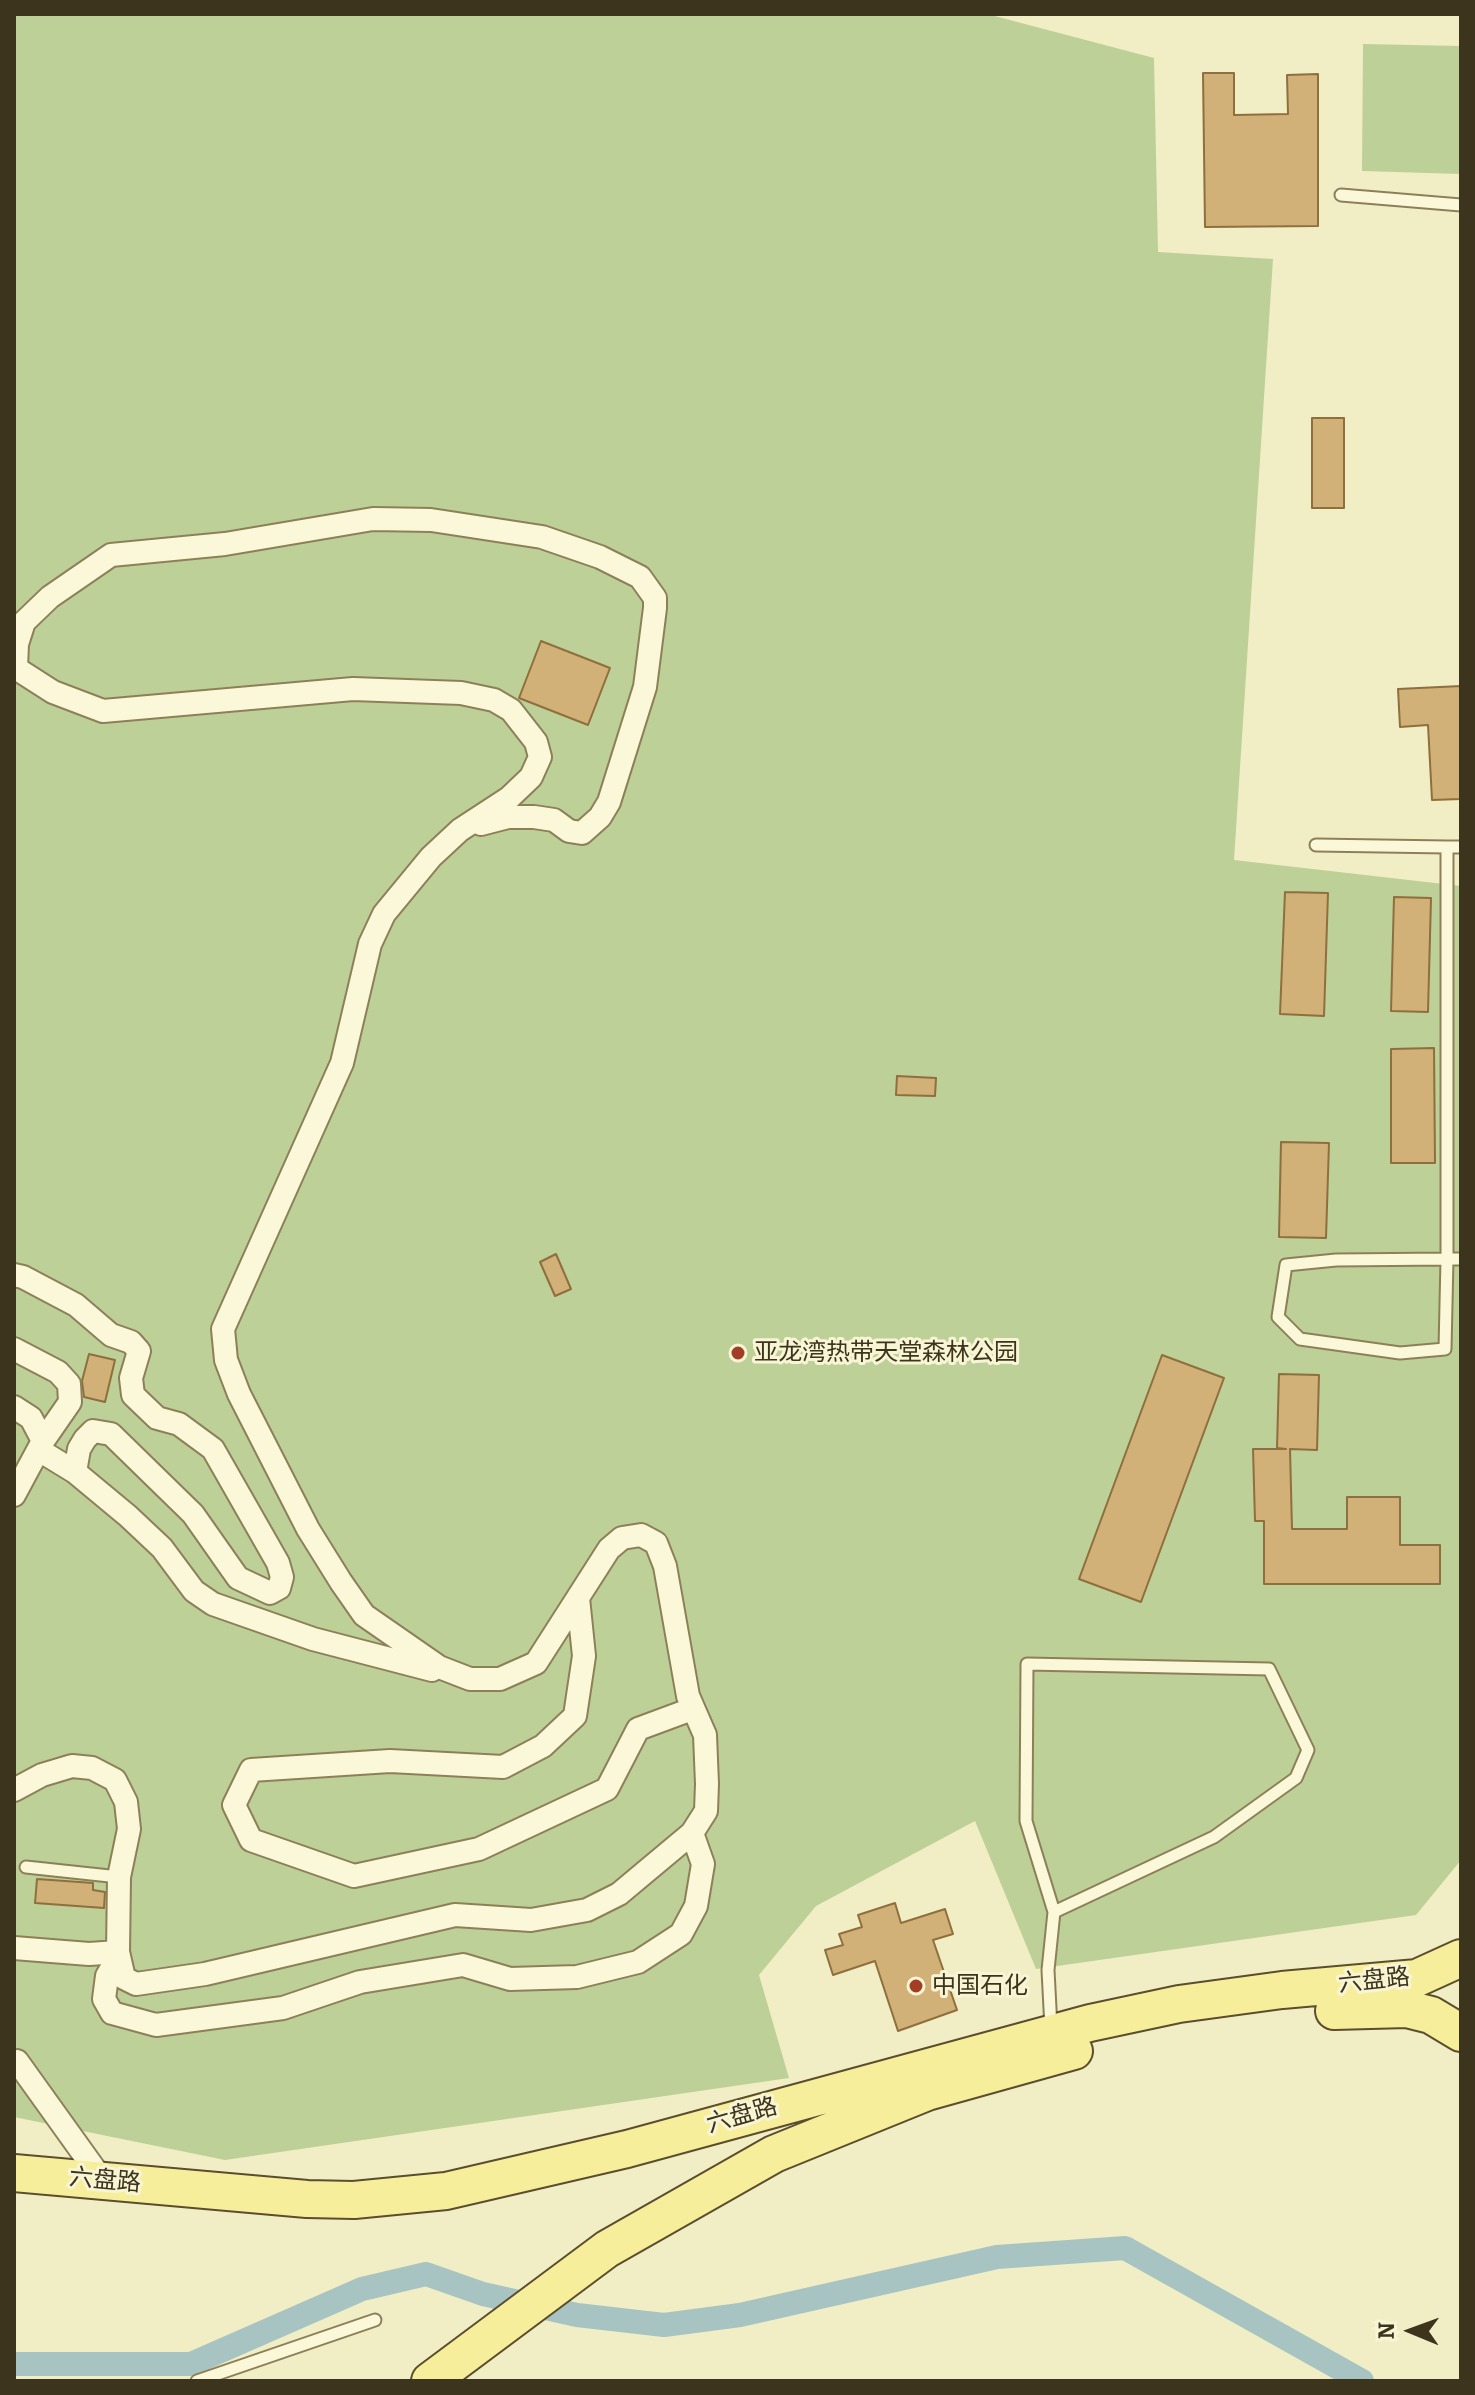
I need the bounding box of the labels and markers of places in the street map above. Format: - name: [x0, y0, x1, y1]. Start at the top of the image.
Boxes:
- place label: 亚龙湾热带天堂森林公园: [754, 1339, 1018, 1367]
- marker: 亚龙湾热带天堂森林公园: [729, 1344, 747, 1362]
- place label: 中国石化: [932, 1972, 1028, 2000]
- marker: 中国石化: [907, 1977, 925, 1995]

